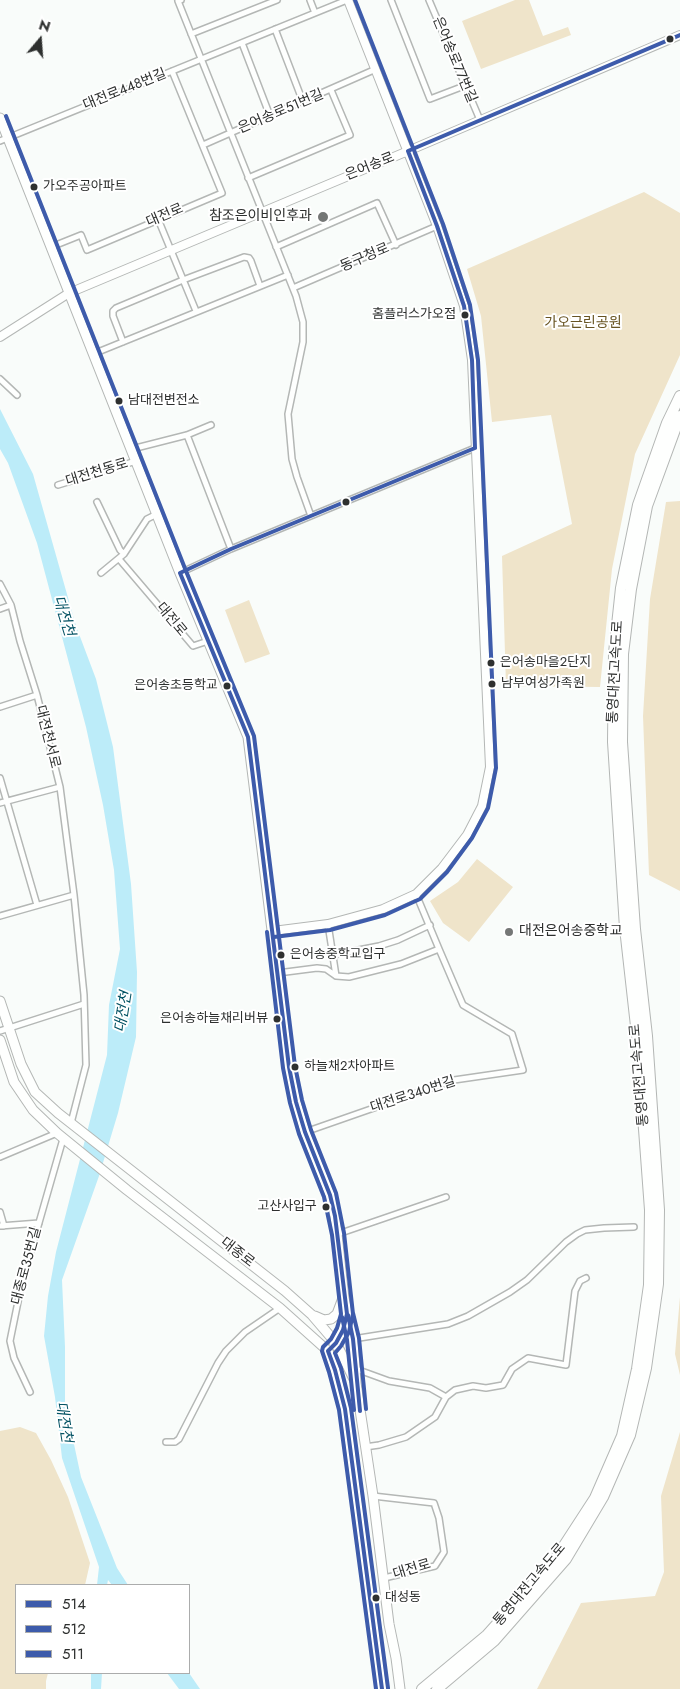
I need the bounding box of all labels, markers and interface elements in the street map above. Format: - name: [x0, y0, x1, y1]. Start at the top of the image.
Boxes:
- street label: 은어송로77번길: [428, 14, 480, 106]
- north arrow: [15, 15, 65, 65]
- text: N: [36, 15, 53, 37]
- unlabelled marker: [665, 34, 675, 44]
- street label: 대전로448번길: [81, 66, 169, 114]
- street label: 은어송로51번길: [236, 86, 326, 138]
- street label: 은어송로: [343, 150, 397, 184]
- place label: 가오주공아파트: [43, 179, 127, 195]
- marker: 가오주공아파트: [29, 182, 39, 192]
- street label: 대전로: [144, 201, 186, 231]
- place label: 참조은이비인후과: [209, 209, 312, 225]
- marker: 참조은이비인후과: [316, 210, 330, 224]
- street label: 동구청로: [338, 240, 392, 276]
- place label: 홈플러스가오점: [372, 307, 456, 323]
- marker: 홈플러스가오점: [460, 310, 470, 320]
- park label: 가오근린공원: [544, 316, 622, 332]
- place label: 남대전변전소: [128, 393, 200, 409]
- marker: 남대전변전소: [114, 396, 124, 406]
- street label: 대전천동로: [64, 456, 130, 490]
- unlabelled marker: [341, 497, 351, 507]
- water label: 대전천: [48, 594, 78, 638]
- street label: 대전로: [152, 600, 190, 640]
- street label: 통영대전고속도로: [605, 620, 627, 724]
- place label: 은어송마을2단지: [500, 655, 591, 671]
- marker: 은어송마을2단지: [486, 658, 496, 668]
- place label: 남부여성가족원: [501, 676, 585, 692]
- place label: 은어송초등학교: [134, 678, 218, 694]
- marker: 남부여성가족원: [487, 679, 497, 689]
- marker: 은어송초등학교: [222, 681, 232, 691]
- street label: 대전천서로: [31, 704, 63, 770]
- place label: 대전은어송중학교: [519, 924, 622, 940]
- marker: 대전은어송중학교: [503, 926, 515, 938]
- place label: 은어송중학교입구: [290, 947, 386, 963]
- marker: 은어송중학교입구: [276, 950, 286, 960]
- water label: 대전천: [112, 990, 136, 1034]
- place label: 은어송하늘채리버뷰: [160, 1011, 268, 1027]
- marker: 은어송하늘채리버뷰: [272, 1014, 282, 1024]
- street label: 통영대전고속도로: [627, 1023, 653, 1127]
- place label: 하늘채2차아파트: [304, 1059, 395, 1075]
- marker: 하늘채2차아파트: [290, 1062, 300, 1072]
- street label: 대전로340번길: [368, 1073, 458, 1117]
- place label: 고산사입구: [257, 1199, 317, 1215]
- marker: 고산사입구: [321, 1202, 331, 1212]
- street label: 대종로35번길: [9, 1225, 45, 1307]
- street label: 대종로: [217, 1234, 257, 1272]
- water label: 대전천: [51, 1400, 75, 1444]
- street label: 통영대전고속도로: [490, 1540, 570, 1630]
- street label: 대전로: [391, 1556, 433, 1584]
- legend: [15, 1584, 190, 1674]
- place label: 대성동: [385, 1590, 421, 1606]
- text: 514: [62, 1593, 86, 1615]
- marker: 대성동: [371, 1593, 381, 1603]
- text: 512: [62, 1618, 86, 1640]
- text: 511: [62, 1643, 84, 1665]

